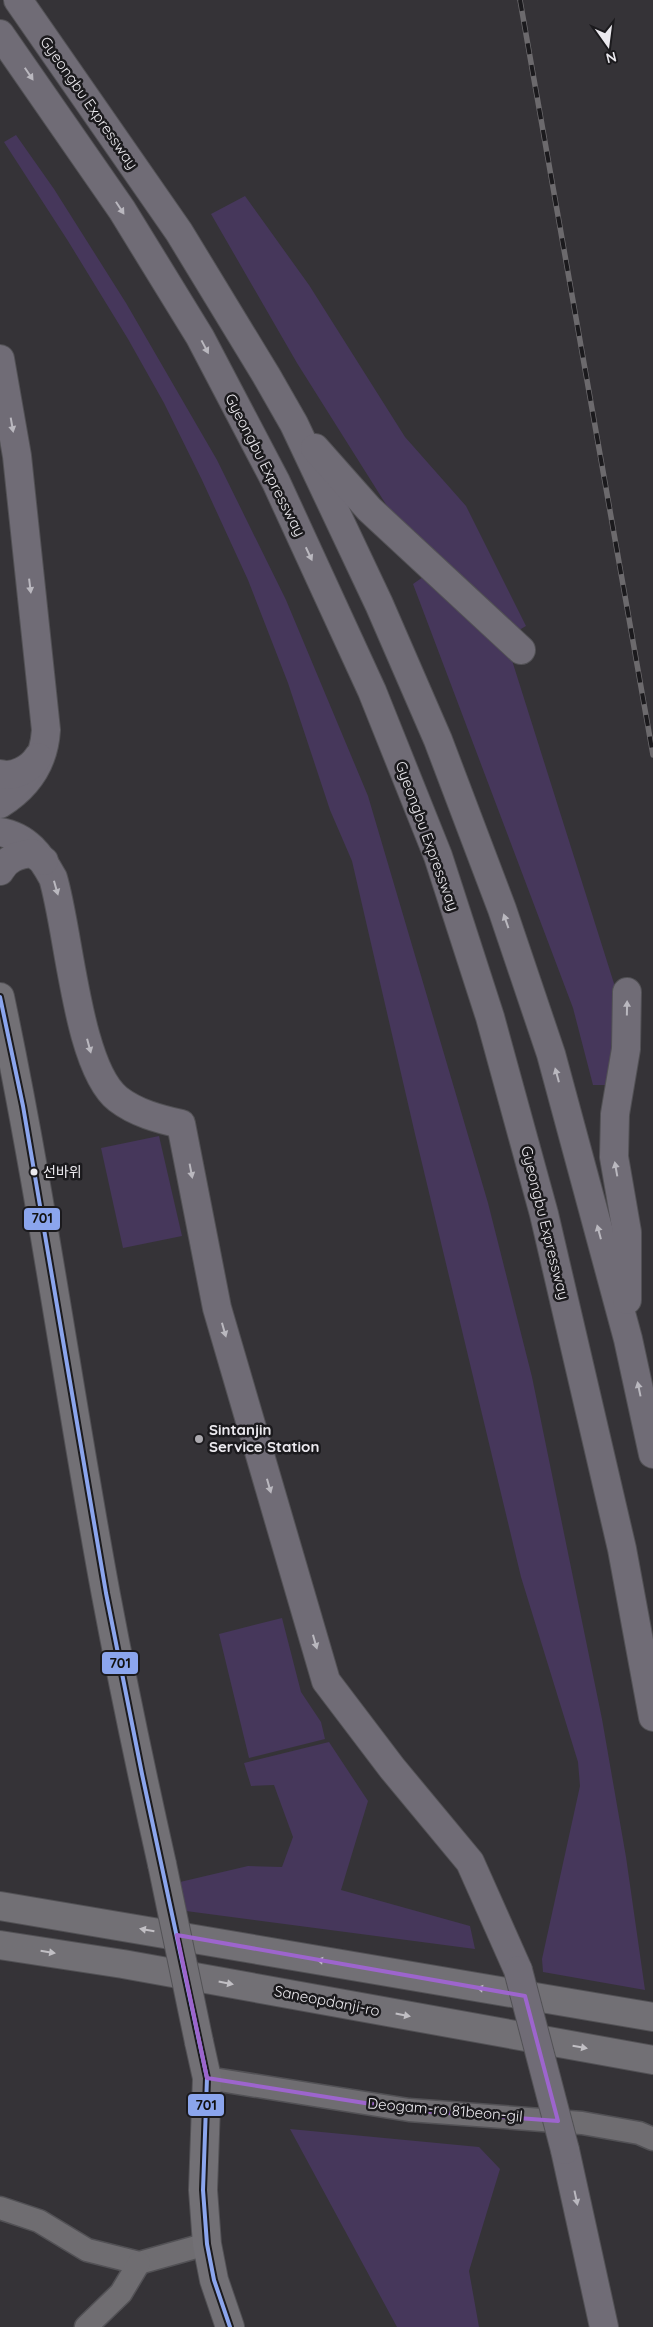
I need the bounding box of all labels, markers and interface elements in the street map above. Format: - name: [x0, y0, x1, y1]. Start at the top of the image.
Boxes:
- north arrow: [583, 20, 633, 70]
- street label: Gyeongbu Expressway: [36, 33, 142, 173]
- text: N: [604, 48, 618, 68]
- one-way arrow: [24, 67, 34, 80]
- one-way arrow: [115, 201, 125, 215]
- one-way arrow: [201, 339, 209, 354]
- street label: Gyeongbu Expressway: [221, 390, 310, 539]
- one-way arrow: [8, 417, 16, 433]
- one-way arrow: [306, 547, 314, 561]
- one-way arrow: [26, 578, 34, 594]
- street label: Gyeongbu Expressway: [392, 758, 463, 913]
- one-way arrow: [52, 880, 60, 895]
- one-way arrow: [501, 913, 509, 928]
- one-way arrow: [623, 1000, 631, 1016]
- one-way arrow: [85, 1039, 93, 1054]
- one-way arrow: [552, 1067, 560, 1082]
- street label: Gyeongbu Expressway: [517, 1144, 574, 1302]
- one-way arrow: [611, 1161, 619, 1177]
- place label: 선바위: [43, 1163, 82, 1181]
- one-way arrow: [187, 1164, 195, 1180]
- marker: 선바위: [29, 1167, 39, 1177]
- line badge: 701: [23, 1207, 61, 1231]
- text: 701: [31, 1209, 53, 1227]
- one-way arrow: [595, 1224, 603, 1239]
- one-way arrow: [220, 1323, 228, 1338]
- one-way arrow: [635, 1382, 643, 1397]
- place label: Sintanjin Service Station: [209, 1420, 319, 1456]
- marker: Sintanjin Service Station: [193, 1433, 205, 1445]
- one-way arrow: [266, 1479, 274, 1494]
- one-way arrow: [311, 1635, 319, 1650]
- line badge: 701: [101, 1651, 139, 1675]
- text: 701: [109, 1654, 131, 1672]
- one-way arrow: [138, 1925, 154, 1933]
- one-way arrow: [41, 1948, 57, 1956]
- one-way arrow: [316, 1957, 332, 1965]
- one-way arrow: [218, 1979, 234, 1987]
- street label: Saneopdanji-ro: [273, 1981, 382, 2020]
- one-way arrow: [476, 1985, 492, 1993]
- one-way arrow: [395, 2012, 411, 2020]
- one-way arrow: [572, 2044, 588, 2052]
- line badge: 701: [187, 2093, 225, 2117]
- street label: Deogam-ro 81beon-gil: [367, 2093, 523, 2126]
- text: 701: [195, 2096, 217, 2114]
- one-way arrow: [572, 2190, 580, 2205]

